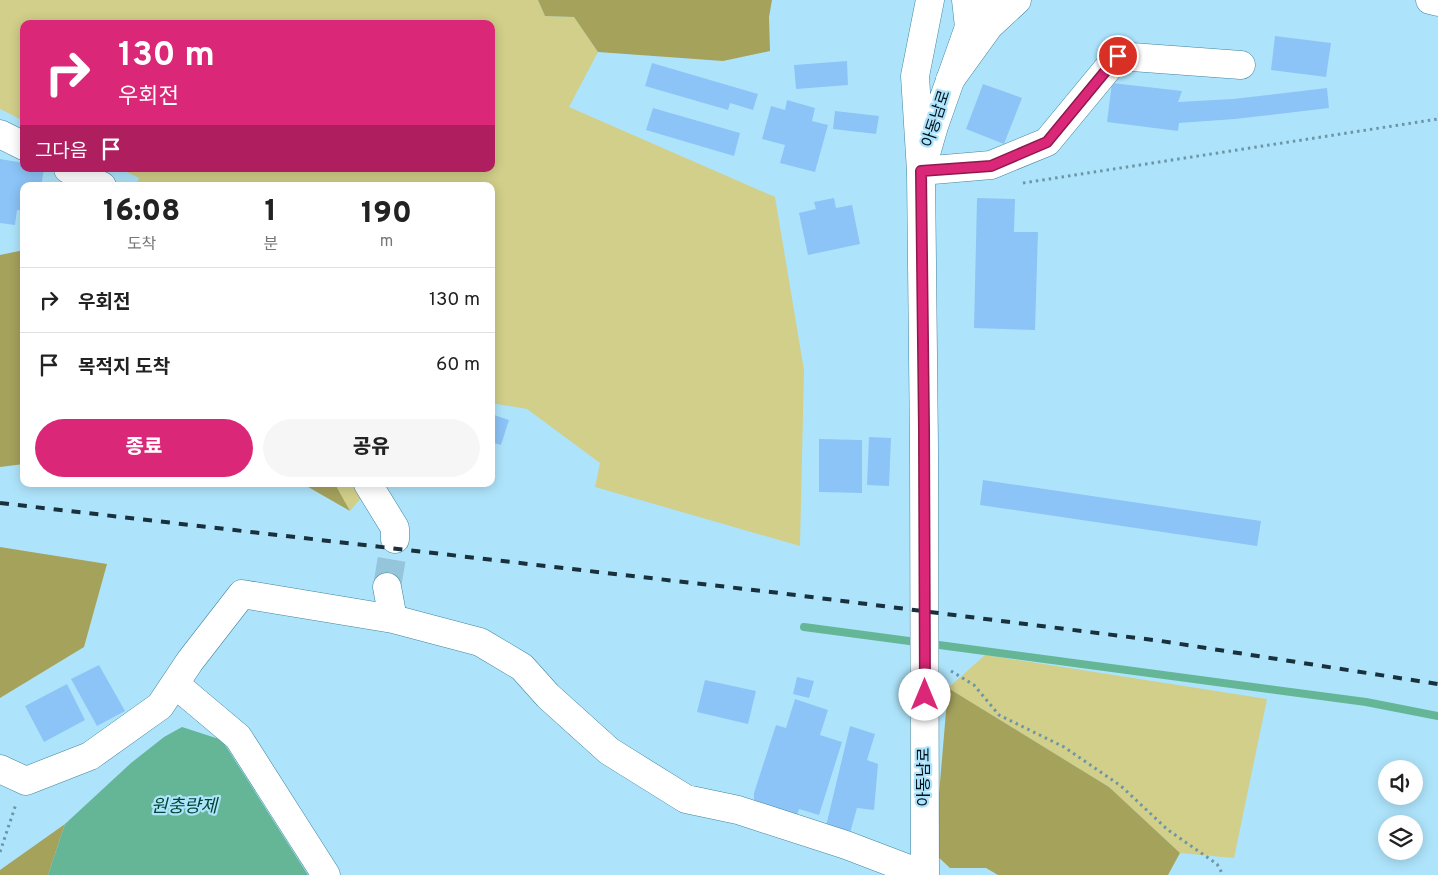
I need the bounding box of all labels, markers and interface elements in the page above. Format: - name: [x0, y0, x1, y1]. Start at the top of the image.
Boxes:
- text: 130 m: [118, 34, 215, 78]
- pin: [1097, 35, 1139, 77]
- icon: right: [35, 40, 100, 105]
- icon: arrive: [1104, 42, 1132, 70]
- text: 우회전: [118, 84, 179, 111]
- street label: 아동남로: [918, 88, 956, 150]
- icon: arrive: [97, 135, 125, 163]
- text: 그다음: [35, 140, 87, 164]
- text: 16:08: [103, 194, 180, 231]
- text: 1: [264, 194, 277, 231]
- text: 190: [361, 196, 412, 233]
- text: m: [380, 232, 393, 252]
- text: 도착: [127, 235, 156, 255]
- text: 분: [263, 235, 278, 255]
- icon: right: [35, 286, 63, 314]
- text: 130 m: [429, 288, 480, 312]
- text: 우회전: [78, 291, 130, 315]
- icon: arrive: [35, 351, 63, 379]
- text: 60 m: [436, 353, 480, 377]
- text: 목적지 도착: [78, 356, 170, 380]
- button: 종료: [35, 419, 253, 477]
- button: 공유: [263, 419, 480, 477]
- position arrow: [898, 668, 950, 720]
- street label: 아동남로: [915, 747, 935, 806]
- map controls: [1378, 760, 1423, 860]
- button: sound: [1378, 760, 1423, 805]
- water label: 원충량제: [151, 796, 220, 819]
- button: layers: [1378, 815, 1423, 860]

